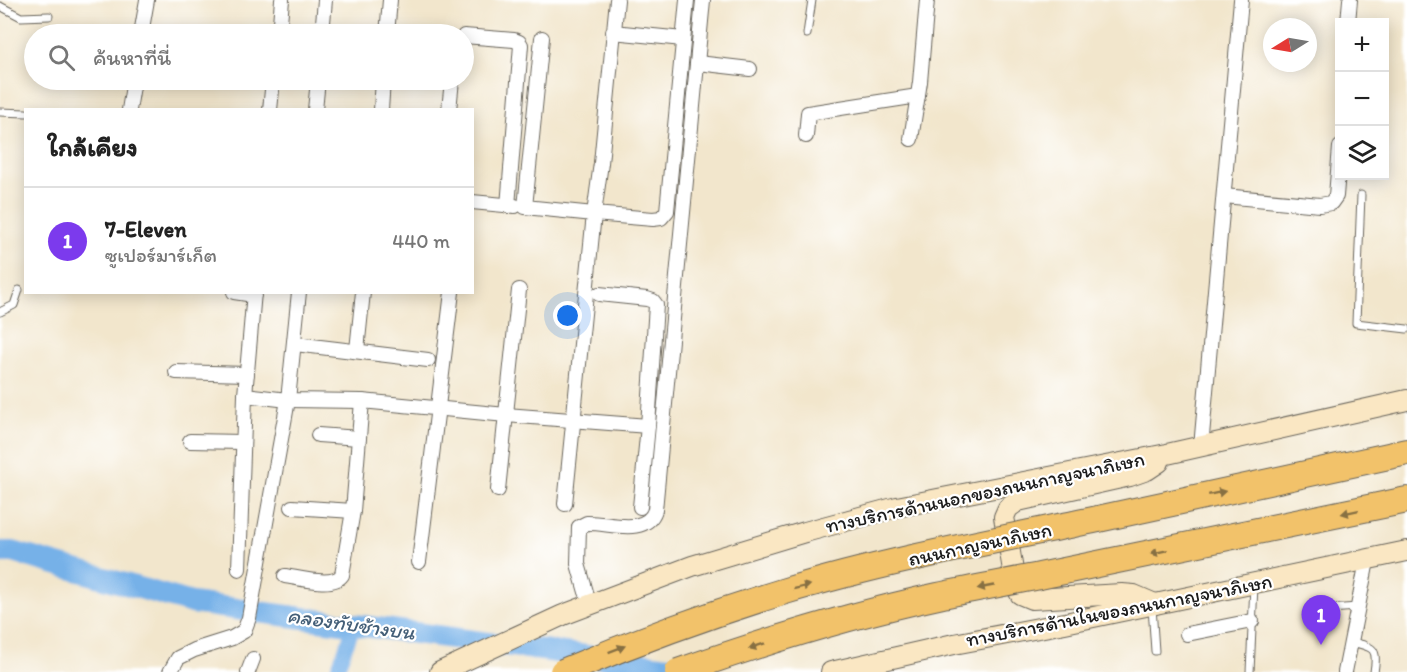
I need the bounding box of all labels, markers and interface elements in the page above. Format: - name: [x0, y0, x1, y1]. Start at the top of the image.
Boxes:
- north arrow: [1263, 18, 1317, 72]
- map controls: [1335, 18, 1389, 180]
- button: +: [1335, 18, 1389, 72]
- search box: [24, 24, 474, 90]
- icon: search: [45, 41, 78, 74]
- text: ค้นหาที่นี่: [93, 44, 171, 71]
- button: −: [1335, 72, 1389, 126]
- button: layers: [1335, 126, 1389, 180]
- text: ใกล้เคียง: [48, 131, 138, 163]
- text: 7-Eleven: [105, 216, 187, 243]
- text: 1: [63, 229, 72, 253]
- text: 440 m: [392, 229, 450, 253]
- text: ซูเปอร์มาร์เก็ต: [105, 243, 217, 267]
- your location: [553, 301, 582, 330]
- street label: ทางบริการด้านนอกของถนนกาญจนาภิเษก: [823, 446, 1147, 538]
- one-way arrow: [1208, 488, 1226, 498]
- one-way arrow: [1340, 507, 1359, 517]
- street label: ถนนกาญจนาภิเษก: [906, 517, 1054, 571]
- one-way arrow: [1150, 547, 1168, 557]
- street label: ทางบริการด้านในของถนนกาญจนาภิเษก: [964, 569, 1274, 651]
- one-way arrow: [792, 581, 811, 591]
- one-way arrow: [976, 583, 995, 592]
- pin: 1: [1302, 596, 1340, 645]
- water label: คลองทับช้างบน: [286, 602, 417, 645]
- one-way arrow: [748, 641, 766, 651]
- one-way arrow: [608, 644, 626, 654]

